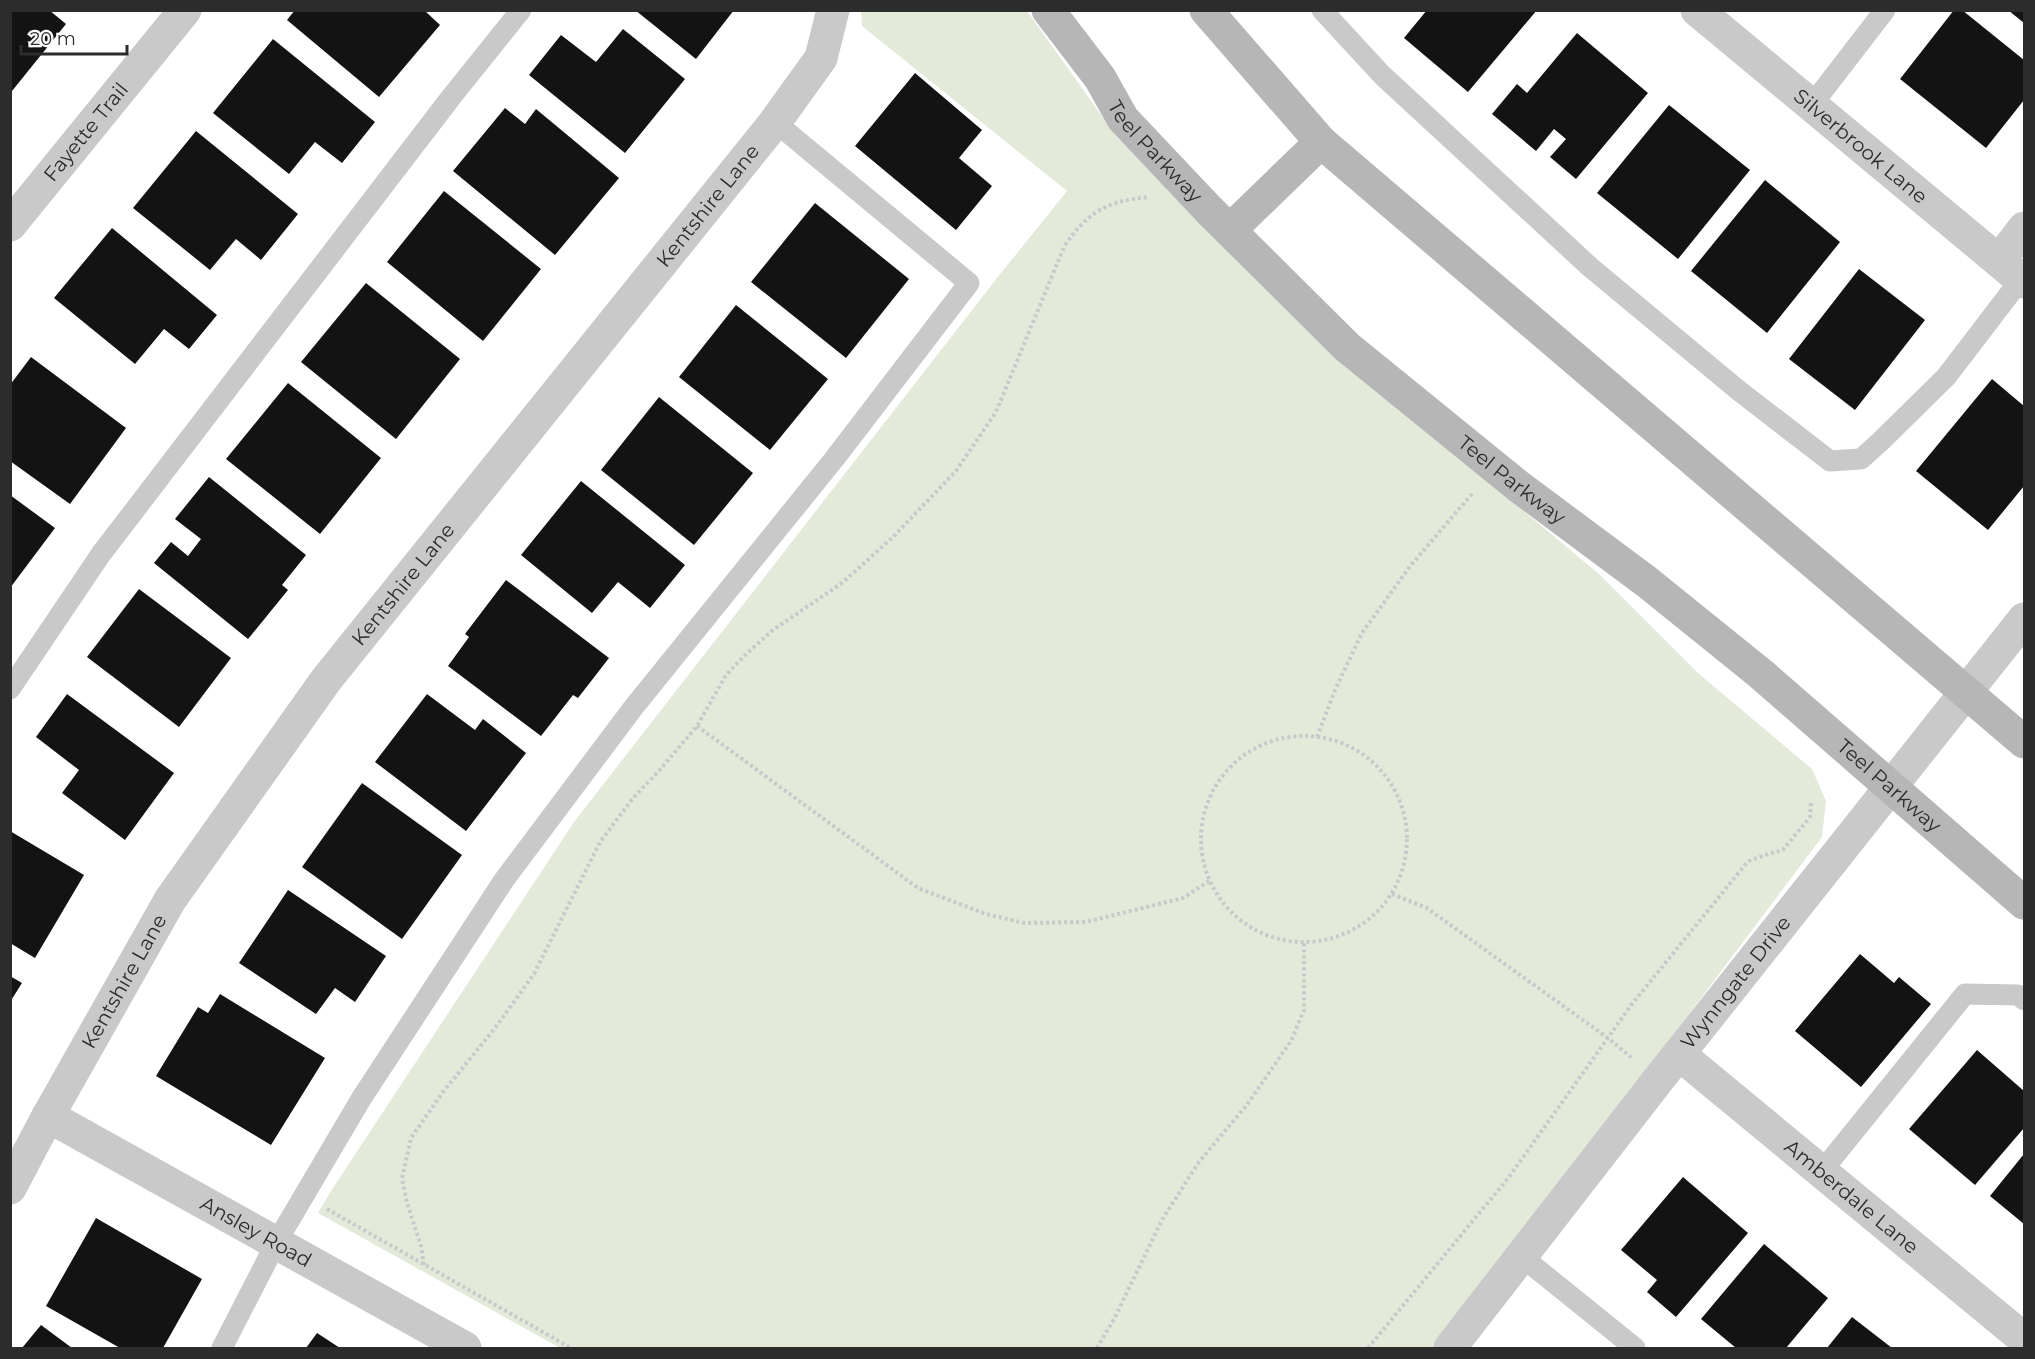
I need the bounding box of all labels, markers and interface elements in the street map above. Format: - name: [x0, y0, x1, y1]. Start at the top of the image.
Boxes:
- scale bar: [21, 18, 128, 56]
- text: 20 m: [30, 28, 76, 50]
- street label: Fayette Trail: [38, 78, 133, 186]
- street label: Silverbrook Lane: [1789, 84, 1932, 209]
- street label: Teel Parkway: [1103, 96, 1208, 208]
- street label: Kentshire Lane: [651, 140, 764, 272]
- street label: Teel Parkway: [1453, 430, 1570, 529]
- street label: Kentshire Lane: [346, 518, 460, 650]
- street label: Teel Parkway: [1832, 734, 1946, 837]
- street label: Kentshire Lane: [77, 910, 171, 1053]
- street label: Wynngate Drive: [1675, 911, 1796, 1054]
- street label: Amberdale Lane: [1780, 1134, 1923, 1259]
- street label: Ansley Road: [196, 1191, 316, 1272]

